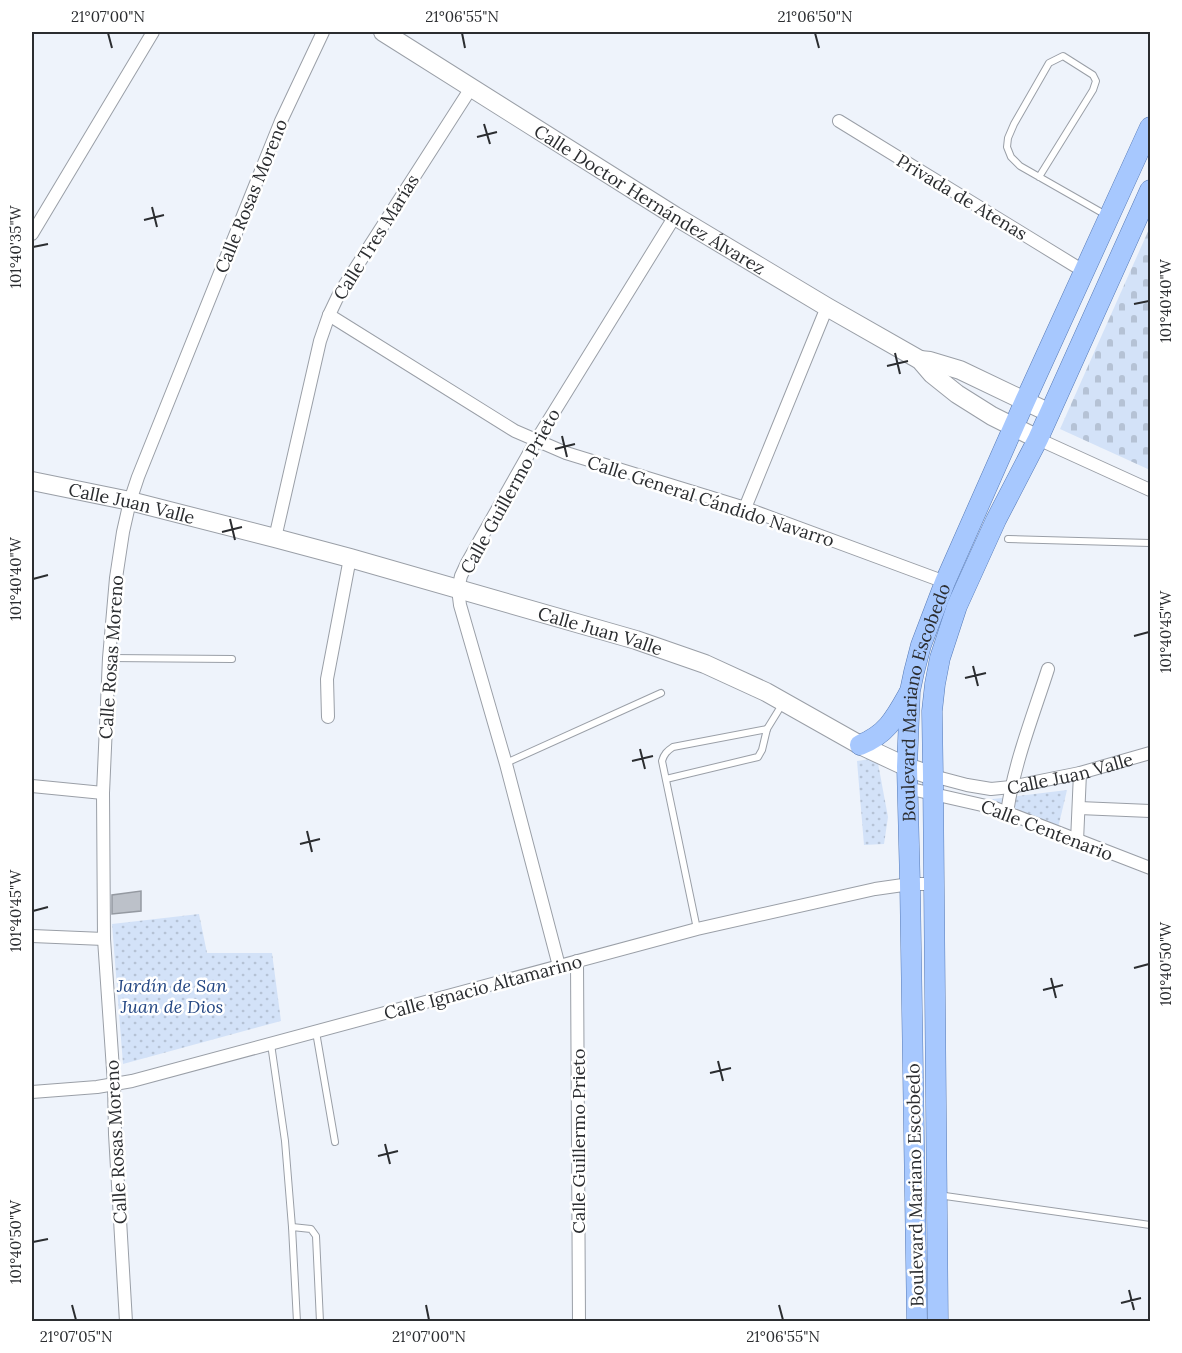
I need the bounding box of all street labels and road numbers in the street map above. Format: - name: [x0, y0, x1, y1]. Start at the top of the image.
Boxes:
- street label: Calle Rosas Moreno: [210, 115, 292, 277]
- street label: Calle Doctor Hernández Álvarez: [530, 119, 770, 279]
- street label: Privada de Atenas: [892, 149, 1032, 245]
- street label: Calle Tres Marías: [328, 170, 424, 304]
- street label: Calle Guillermo Prieto: [455, 404, 565, 578]
- street label: Calle General Cándido Navarro: [585, 450, 837, 552]
- street label: Calle Juan Valle: [67, 477, 197, 529]
- street label: Calle Rosas Moreno: [94, 574, 128, 740]
- street label: Boulevard Mariano Escobedo: [895, 580, 955, 822]
- street label: Calle Juan Valle: [536, 601, 666, 660]
- street label: Calle Juan Valle: [1005, 747, 1136, 799]
- street label: Calle Centenario: [978, 794, 1116, 866]
- street label: Calle Ignacio Altamarino: [381, 949, 585, 1025]
- street label: Calle Guillermo Prieto: [567, 1048, 590, 1234]
- street label: Calle Rosas Moreno: [100, 1059, 132, 1225]
- street label: Boulevard Mariano Escobedo: [901, 1063, 929, 1307]

